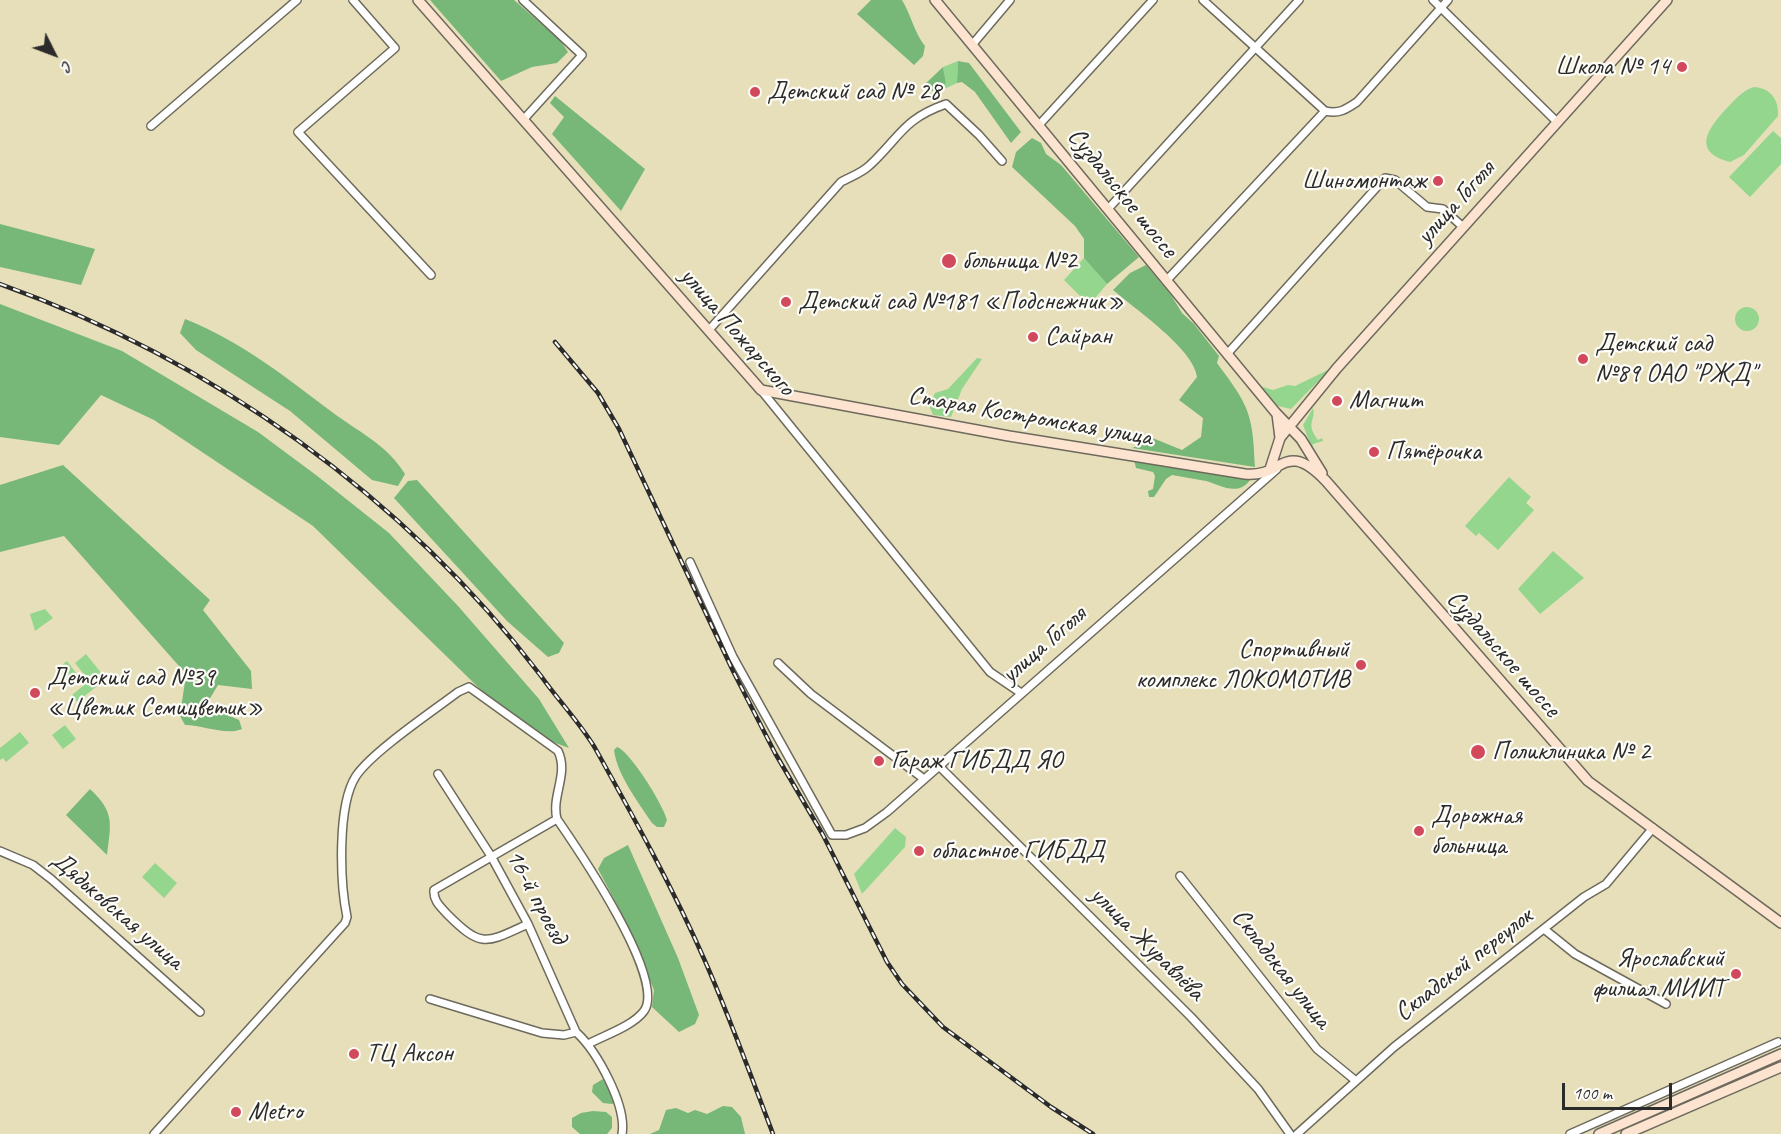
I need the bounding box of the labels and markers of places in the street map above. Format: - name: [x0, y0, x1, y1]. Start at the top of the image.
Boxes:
- place label: Школа № 14: [1555, 51, 1670, 83]
- marker: Школа № 14: [1675, 60, 1689, 74]
- place label: Детский сад № 28: [767, 76, 941, 108]
- marker: Детский сад № 28: [748, 85, 762, 99]
- place label: Шиномонтаж: [1302, 165, 1426, 197]
- marker: Шиномонтаж: [1431, 174, 1445, 188]
- place label: больница №2: [962, 245, 1077, 277]
- marker: больница №2: [940, 252, 958, 270]
- place label: Детский сад №181 «Подснежник»: [798, 286, 1124, 318]
- marker: Детский сад №181 «Подснежник»: [779, 295, 793, 309]
- place label: Сайран: [1045, 321, 1111, 353]
- place label: Детский сад №89 ОАО "РЖД": [1595, 328, 1756, 390]
- marker: Сайран: [1026, 330, 1040, 344]
- marker: Детский сад №89 ОАО "РЖД": [1576, 352, 1590, 366]
- place label: Магнит: [1349, 385, 1423, 417]
- marker: Магнит: [1330, 394, 1344, 408]
- place label: Пятёрочка: [1386, 436, 1481, 468]
- marker: Пятёрочка: [1367, 445, 1381, 459]
- place label: Спортивный комплекс ЛОКОМОТИВ: [1136, 634, 1349, 696]
- marker: Спортивный комплекс ЛОКОМОТИВ: [1354, 658, 1368, 672]
- place label: Детский сад №39 «Цветик Семицветик»: [47, 662, 263, 724]
- marker: Детский сад №39 «Цветик Семицветик»: [28, 686, 42, 700]
- place label: Поликлиника № 2: [1492, 736, 1650, 768]
- marker: Поликлиника № 2: [1469, 743, 1487, 761]
- place label: Гараж ГИБДД ЯО: [891, 745, 1062, 777]
- marker: Гараж ГИБДД ЯО: [872, 754, 886, 768]
- place label: Дорожная больница: [1431, 800, 1522, 862]
- marker: Дорожная больница: [1412, 824, 1426, 838]
- place label: областное ГИБДД: [931, 835, 1104, 867]
- marker: областное ГИБДД: [912, 844, 926, 858]
- place label: Ярославский филиал МИИТ: [1592, 943, 1724, 1005]
- marker: Ярославский филиал МИИТ: [1729, 967, 1743, 981]
- place label: ТЦ Аксон: [366, 1038, 453, 1070]
- marker: ТЦ Аксон: [347, 1047, 361, 1061]
- place label: Metro: [248, 1096, 302, 1128]
- marker: Metro: [229, 1105, 243, 1119]

